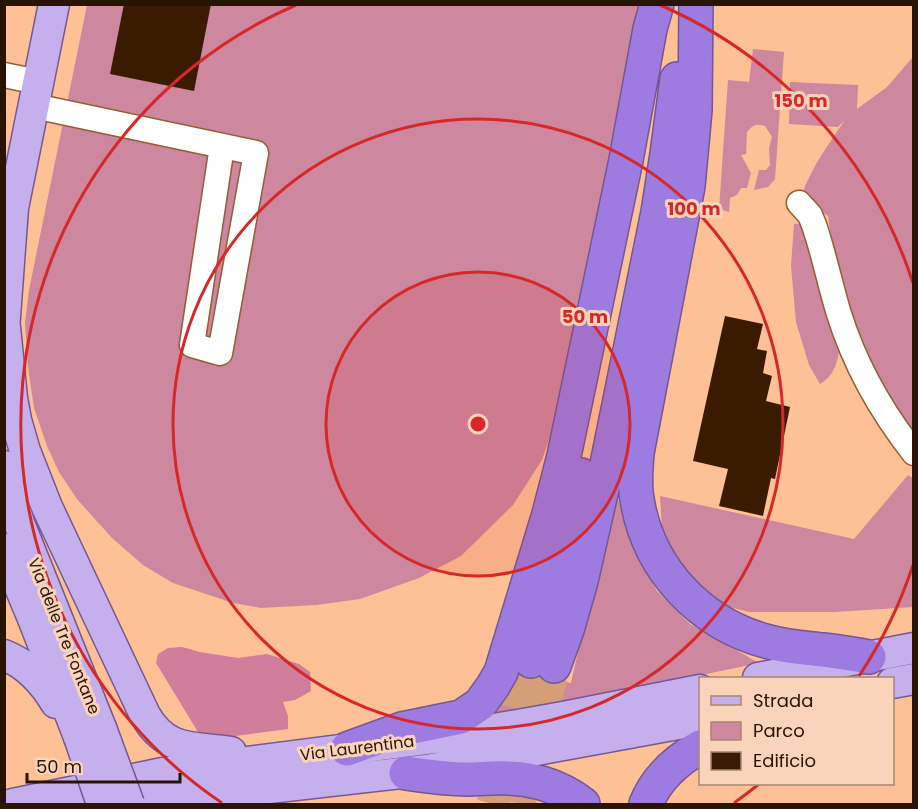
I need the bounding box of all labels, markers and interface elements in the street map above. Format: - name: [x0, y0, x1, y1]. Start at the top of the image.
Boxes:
- text: 150 m: [774, 88, 828, 113]
- text: 100 m: [667, 196, 721, 221]
- text: 50 m: [562, 304, 608, 329]
- centre of rings: [468, 414, 488, 434]
- street label: Via delle Tre Fontane: [22, 554, 106, 718]
- legend: [699, 677, 894, 785]
- text: Strada: [753, 688, 813, 713]
- text: Parco: [753, 718, 805, 743]
- street label: Via Laurentina: [299, 730, 415, 766]
- scale bar: [27, 746, 180, 784]
- text: Edificio: [753, 748, 816, 773]
- text: 50 m: [36, 754, 82, 779]

